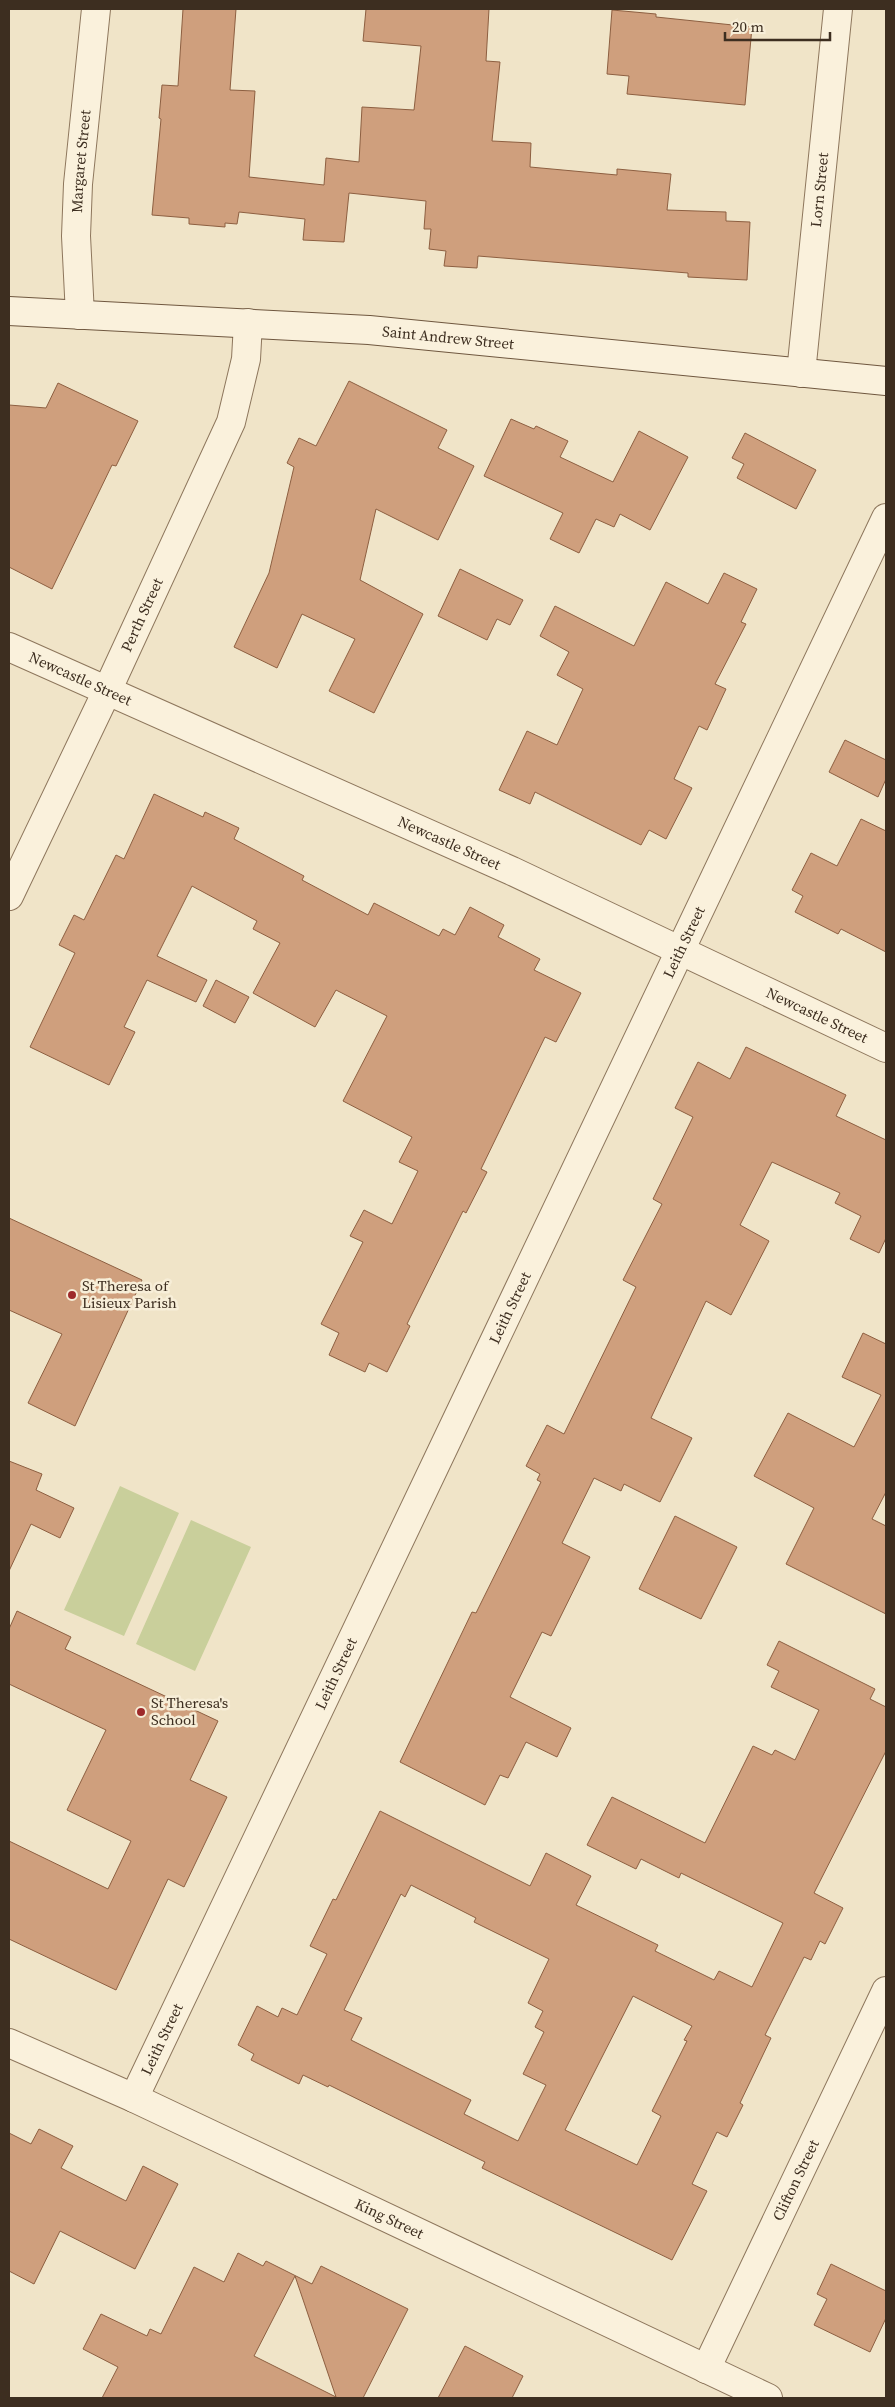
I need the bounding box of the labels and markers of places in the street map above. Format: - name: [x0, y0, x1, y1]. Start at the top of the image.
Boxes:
- place label: St Theresa of Lisieux Parish: [82, 1275, 177, 1313]
- marker: St Theresa of Lisieux Parish: [66, 1289, 78, 1301]
- place label: St Theresa's School: [151, 1692, 228, 1730]
- marker: St Theresa's School: [135, 1706, 147, 1718]

